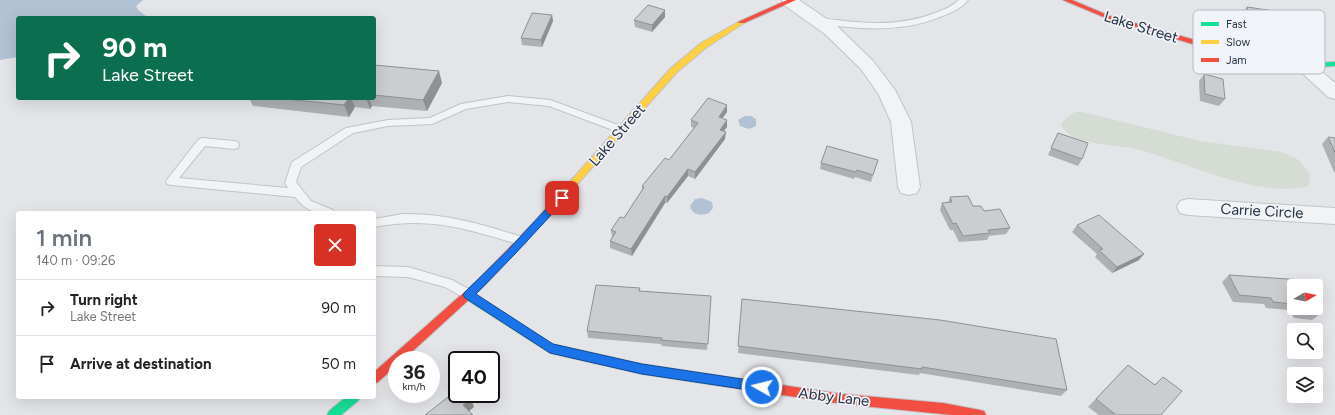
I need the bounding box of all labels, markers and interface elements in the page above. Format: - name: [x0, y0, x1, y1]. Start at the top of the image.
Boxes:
- street label: Lake Street: [1102, 7, 1181, 47]
- legend: [1193, 10, 1325, 74]
- text: Fast: [1226, 18, 1247, 31]
- text: 90 m: [102, 30, 167, 64]
- icon: right: [36, 32, 88, 84]
- text: Slow: [1226, 36, 1250, 49]
- text: Jam: [1226, 54, 1247, 67]
- text: Lake Street: [102, 64, 194, 86]
- street label: Lake Street: [585, 100, 649, 170]
- pin: [545, 181, 579, 215]
- icon: arrive: [551, 187, 573, 209]
- street label: Carrie Circle: [1220, 200, 1304, 222]
- text: 1 min: [36, 223, 92, 252]
- button: close: [314, 224, 356, 266]
- text: 140 m · 09:26: [36, 253, 115, 268]
- north arrow: [1287, 279, 1323, 315]
- map controls: [1287, 279, 1323, 403]
- text: Turn right: [70, 291, 138, 309]
- icon: right: [36, 297, 58, 319]
- text: 90 m: [321, 299, 356, 317]
- text: Lake Street: [70, 309, 136, 324]
- button: search: [1287, 323, 1323, 359]
- speed limit sign: 40: [448, 351, 500, 403]
- icon: arrive: [36, 353, 58, 375]
- text: Arrive at destination: [70, 355, 211, 373]
- text: 50 m: [321, 355, 356, 373]
- text: 36: [403, 360, 425, 384]
- position arrow: [741, 366, 783, 408]
- button: layers: [1287, 367, 1323, 403]
- text: km/h: [403, 380, 425, 393]
- street label: Abby Lane: [798, 384, 870, 410]

